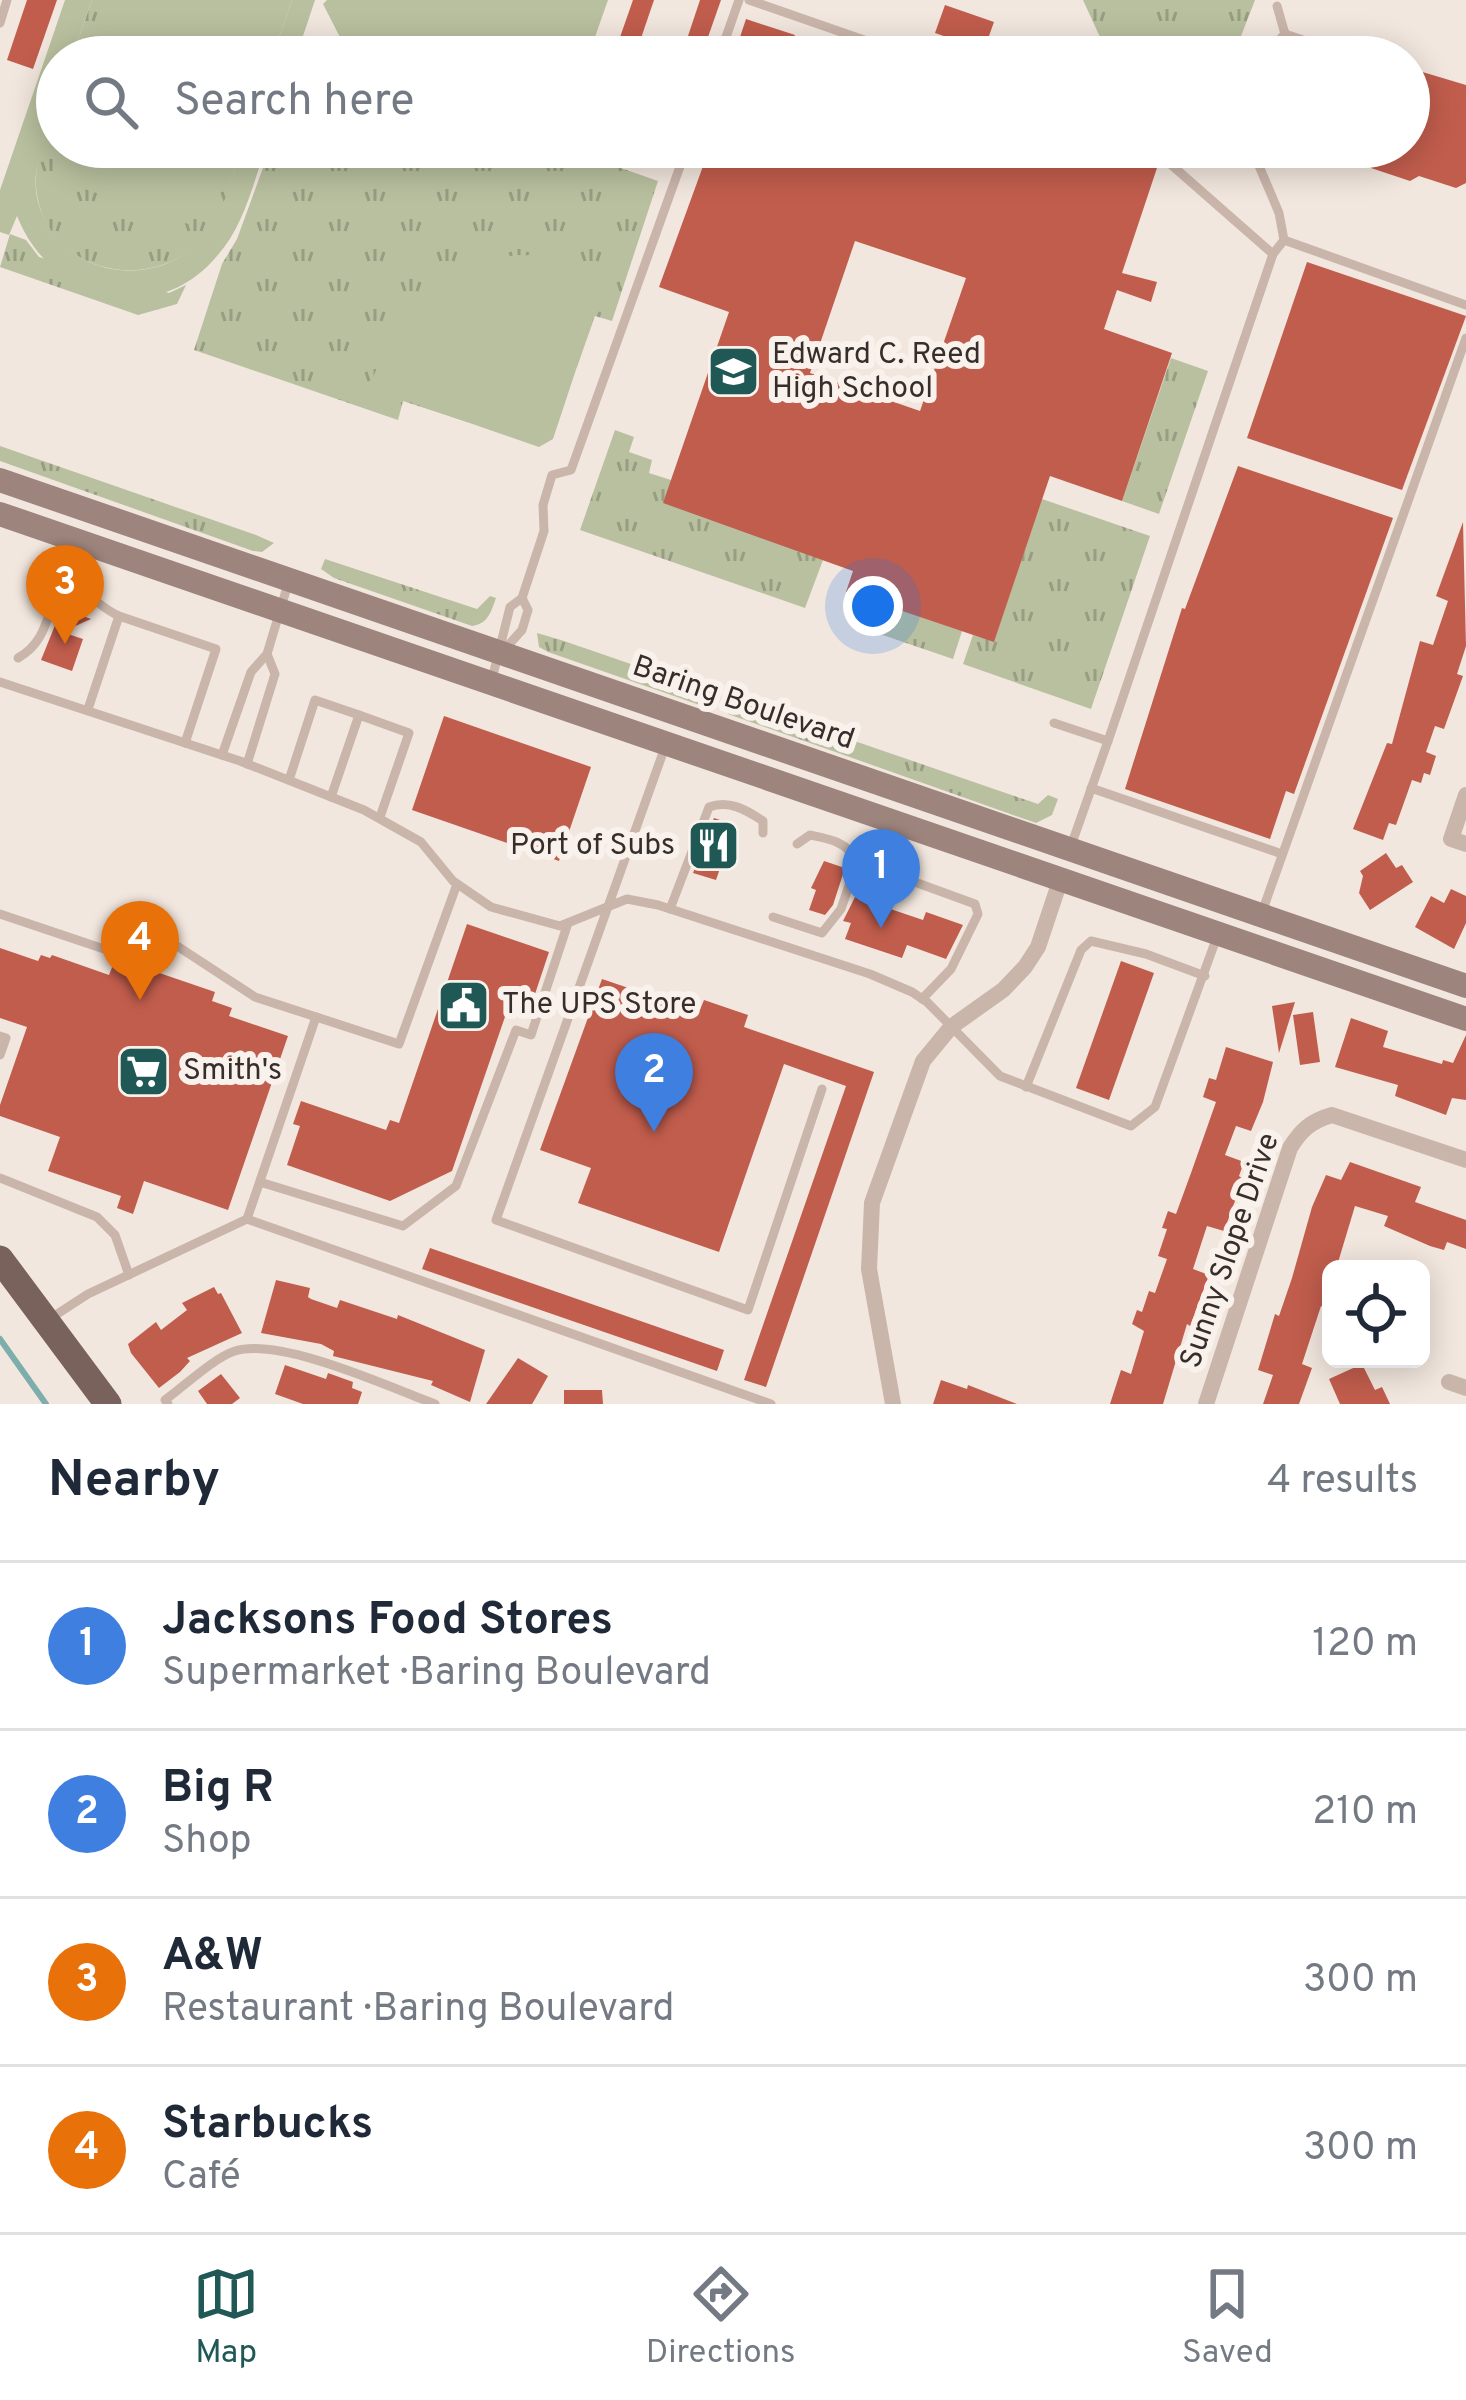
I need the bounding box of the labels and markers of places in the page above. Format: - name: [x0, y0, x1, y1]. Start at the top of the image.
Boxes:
- place label: Edward C. Reed High School: [772, 337, 981, 408]
- school or university icon: Edward C. Reed High School: [705, 344, 761, 400]
- pin: 3: [26, 545, 104, 644]
- restaurant icon: Port of Subs: [686, 818, 742, 874]
- place label: Port of Subs: [510, 828, 675, 865]
- pin: 1: [842, 829, 920, 928]
- pin: 4: [101, 901, 179, 1000]
- public building icon: The UPS Store: [435, 977, 491, 1033]
- place label: The UPS Store: [502, 987, 696, 1024]
- pin: 2: [615, 1033, 693, 1132]
- supermarket icon: Smith's: [116, 1043, 172, 1099]
- place label: Smith's: [183, 1053, 282, 1090]

